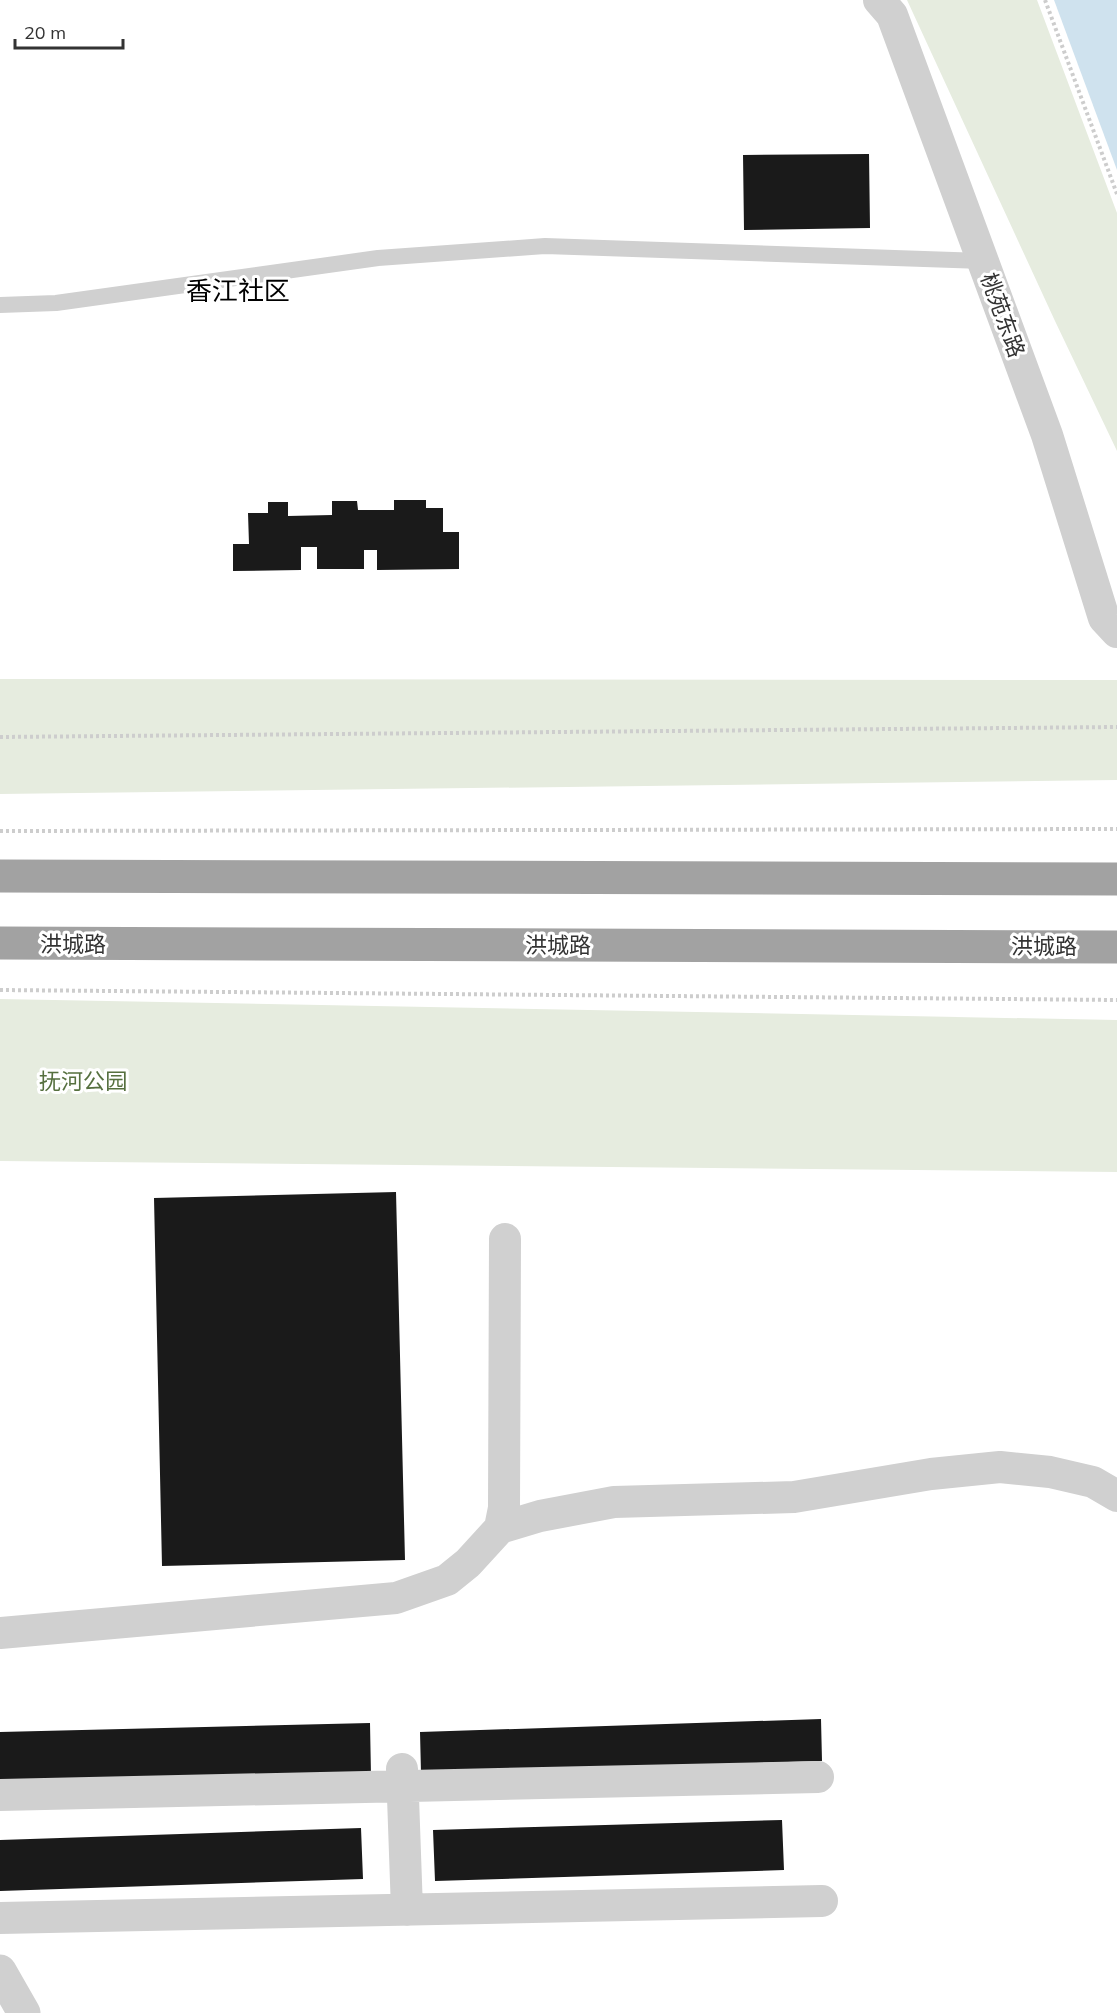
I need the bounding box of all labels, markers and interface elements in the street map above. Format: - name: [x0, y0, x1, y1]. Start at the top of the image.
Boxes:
- scale bar: [15, 12, 123, 50]
- text: 20 m: [24, 21, 66, 44]
- street label: 桃苑东路: [975, 269, 1031, 361]
- district label: 香江社区: [186, 274, 290, 307]
- street label: 洪城路: [40, 930, 106, 958]
- street label: 洪城路: [525, 931, 591, 959]
- street label: 洪城路: [1011, 932, 1077, 960]
- park label: 抚河公园: [39, 1067, 127, 1095]

